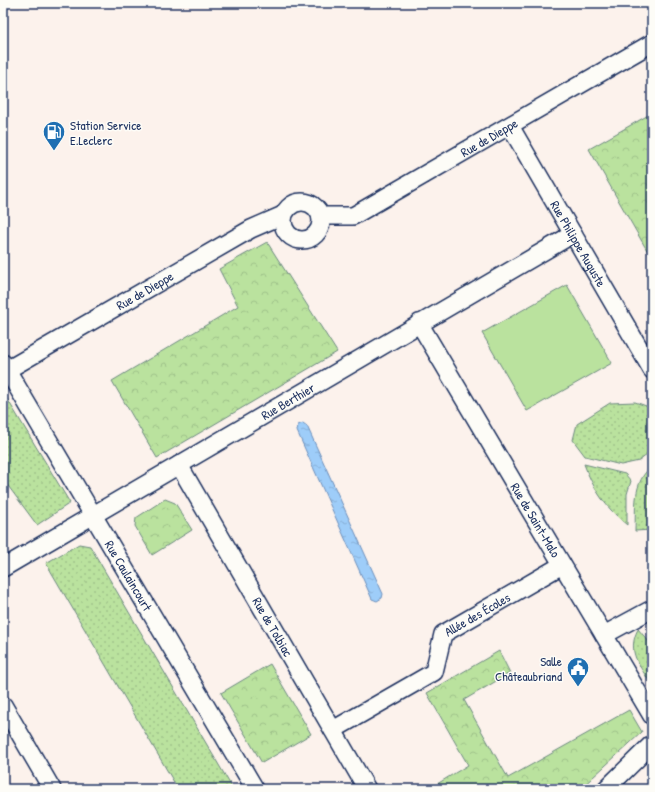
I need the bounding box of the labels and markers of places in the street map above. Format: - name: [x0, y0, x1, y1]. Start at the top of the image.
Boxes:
- place label: Station Service E.Leclerc: [70, 116, 142, 149]
- fuel station icon: Station Service E.Leclerc: [41, 119, 67, 152]
- place label: Salle Châteaubriand: [495, 652, 562, 685]
- public building icon: Salle Châteaubriand: [565, 655, 591, 688]

